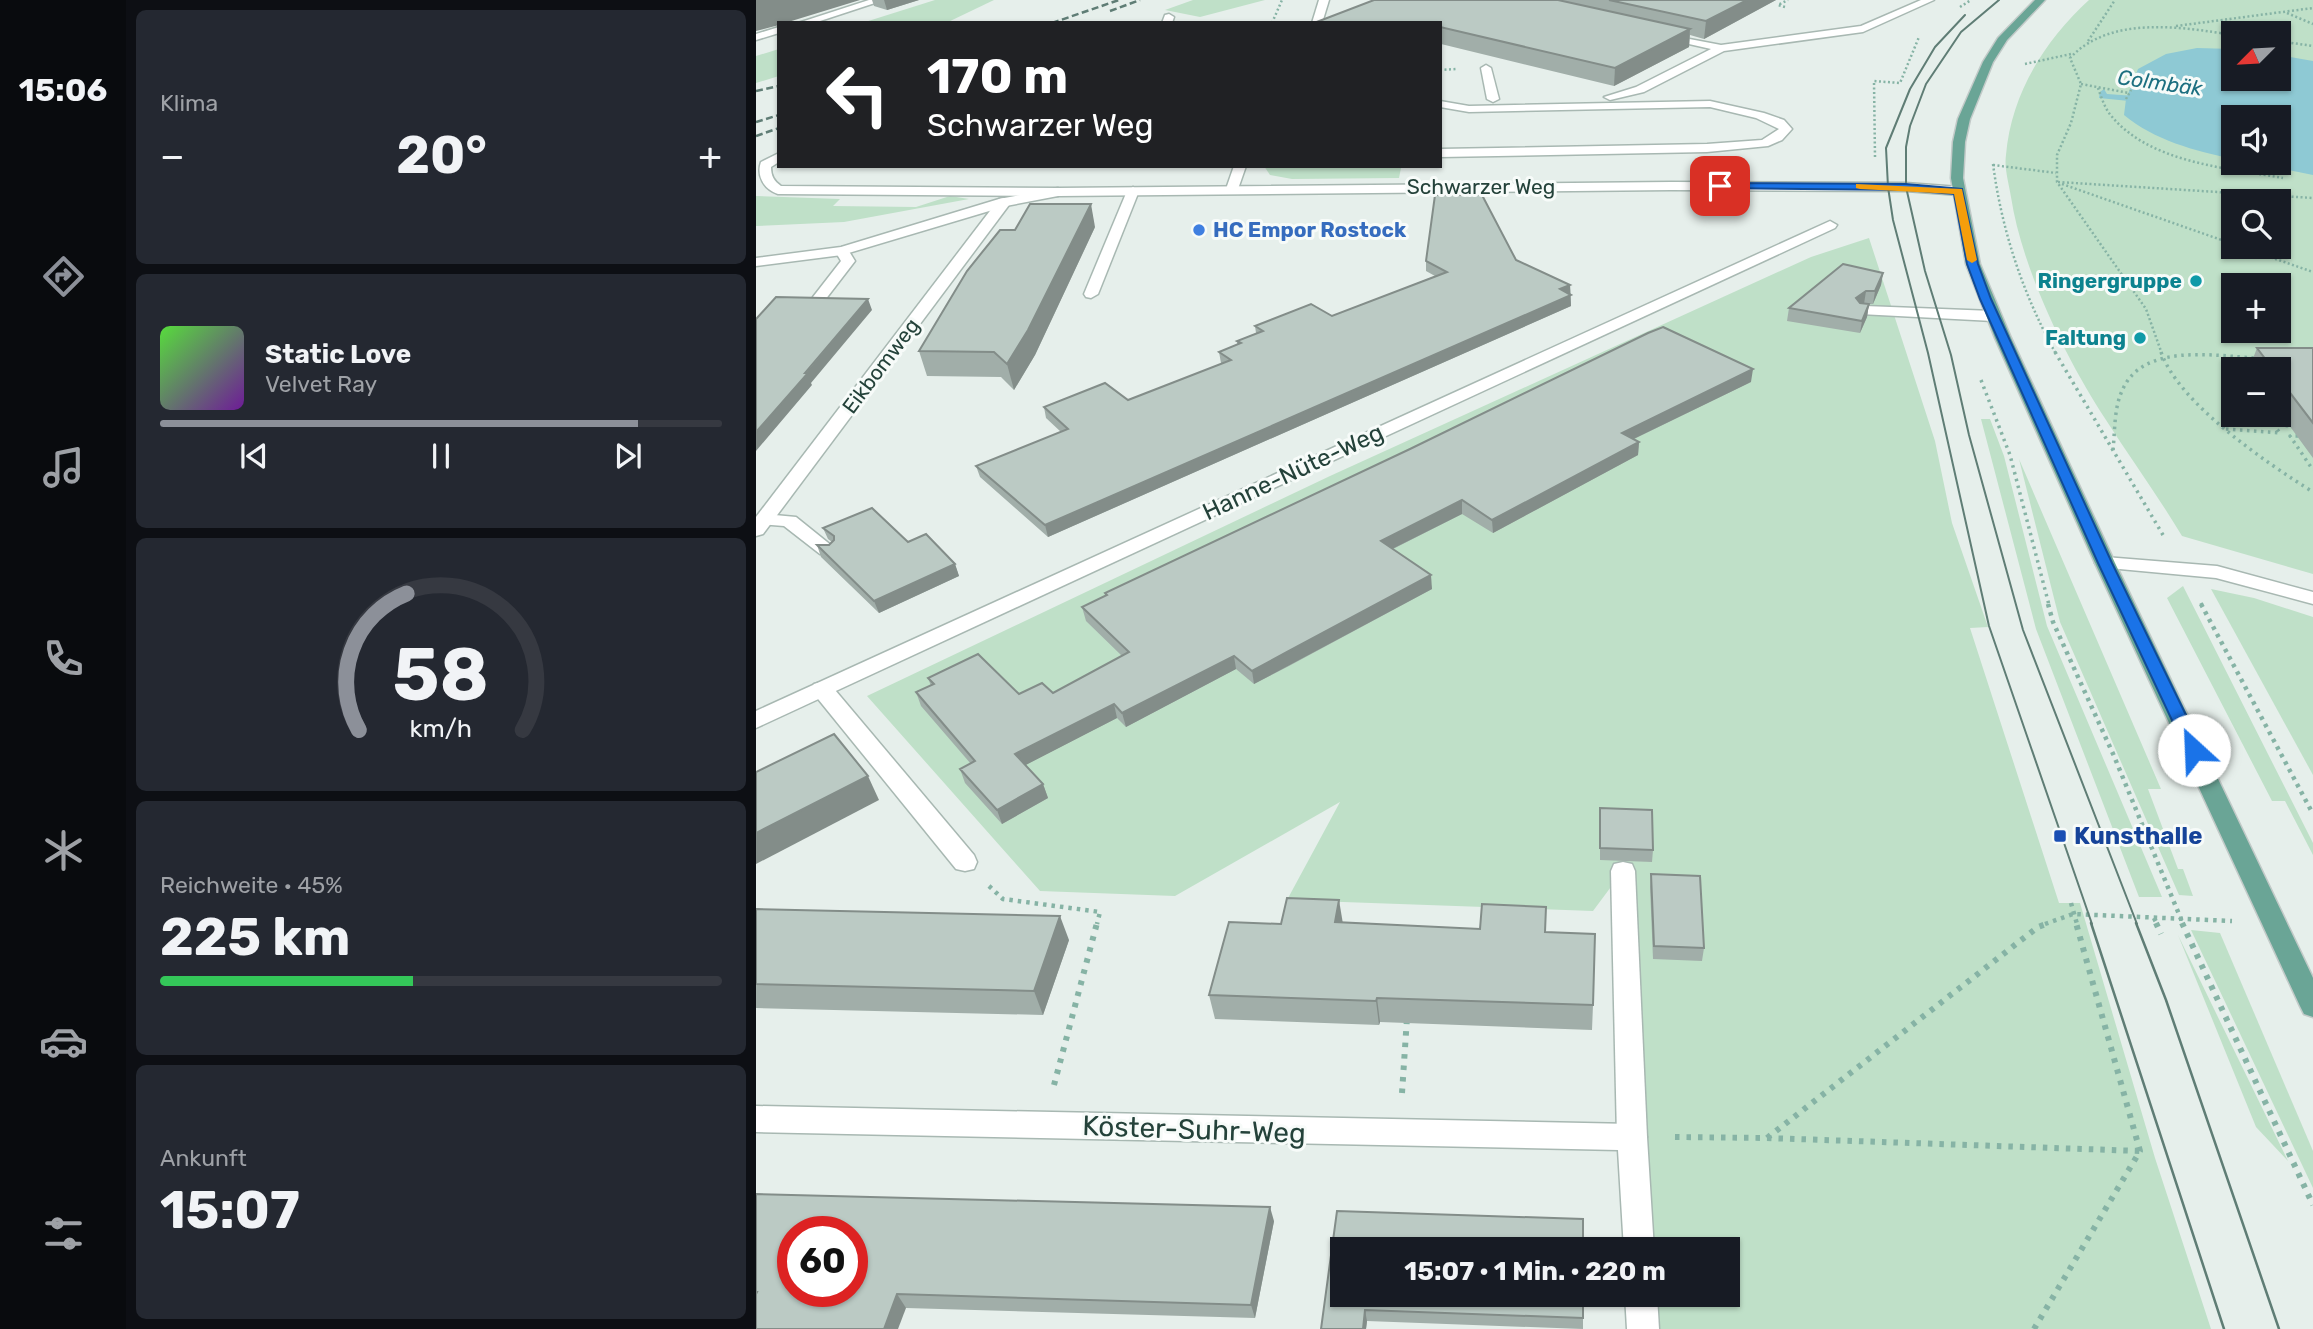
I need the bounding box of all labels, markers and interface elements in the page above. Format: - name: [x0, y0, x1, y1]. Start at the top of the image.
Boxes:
- north arrow: [2221, 21, 2291, 91]
- map controls: [2221, 21, 2291, 427]
- text: 170 m: [927, 47, 1068, 105]
- icon: left: [812, 49, 903, 140]
- water label: Colmbäk: [2116, 64, 2205, 101]
- text: 15:06: [19, 71, 107, 109]
- text: Klima: [160, 89, 218, 117]
- button: sound: [2221, 105, 2291, 175]
- text: Schwarzer Weg: [927, 106, 1154, 144]
- text: 20°: [396, 124, 487, 186]
- text: −: [160, 133, 185, 179]
- text: +: [698, 133, 722, 179]
- pin: [1690, 156, 1750, 216]
- icon: arrive: [1701, 167, 1739, 205]
- street label: Schwarzer Weg: [1407, 174, 1555, 199]
- button: search: [2221, 189, 2291, 259]
- place label: HC Empor Rostock: [1213, 217, 1407, 242]
- marker: HC Empor Rostock: [1191, 222, 1207, 238]
- icon: directions: [39, 252, 88, 301]
- place label: Ringergruppe: [2037, 268, 2182, 293]
- marker: Ringergruppe: [2188, 273, 2204, 289]
- button: +: [2221, 273, 2291, 343]
- street label: Eikbomweg: [837, 313, 924, 418]
- place label: Faltung: [2045, 325, 2126, 350]
- marker: Faltung: [2132, 330, 2148, 346]
- text: Static Love: [265, 339, 411, 370]
- button: −: [2221, 357, 2291, 427]
- text: Velvet Ray: [265, 370, 377, 398]
- street label: Hanne-Nüte-Weg: [1198, 418, 1388, 526]
- icon: previous: [235, 437, 273, 475]
- icon: pause: [422, 437, 460, 475]
- icon: next: [609, 437, 647, 475]
- icon: music: [39, 443, 88, 492]
- text: 58: [393, 633, 489, 719]
- icon: phone: [39, 634, 88, 683]
- position arrow: [2157, 713, 2231, 787]
- text: km/h: [410, 714, 472, 743]
- place label: Kunsthalle: [2074, 822, 2202, 850]
- icon: climate: [39, 826, 88, 875]
- marker: Kunsthalle: [2052, 828, 2068, 844]
- text: Reichweite · 45%: [160, 871, 343, 899]
- text: 225 km: [160, 906, 350, 968]
- icon: car: [39, 1017, 88, 1066]
- street label: Köster-Suhr-Weg: [1082, 1109, 1306, 1150]
- text: Ankunft: [160, 1144, 247, 1172]
- text: 15:07: [160, 1179, 300, 1241]
- icon: filters: [39, 1209, 88, 1258]
- speed limit sign: 60: [777, 1216, 868, 1307]
- text: 15:07 · 1 Min. · 220 m: [1404, 1256, 1666, 1287]

